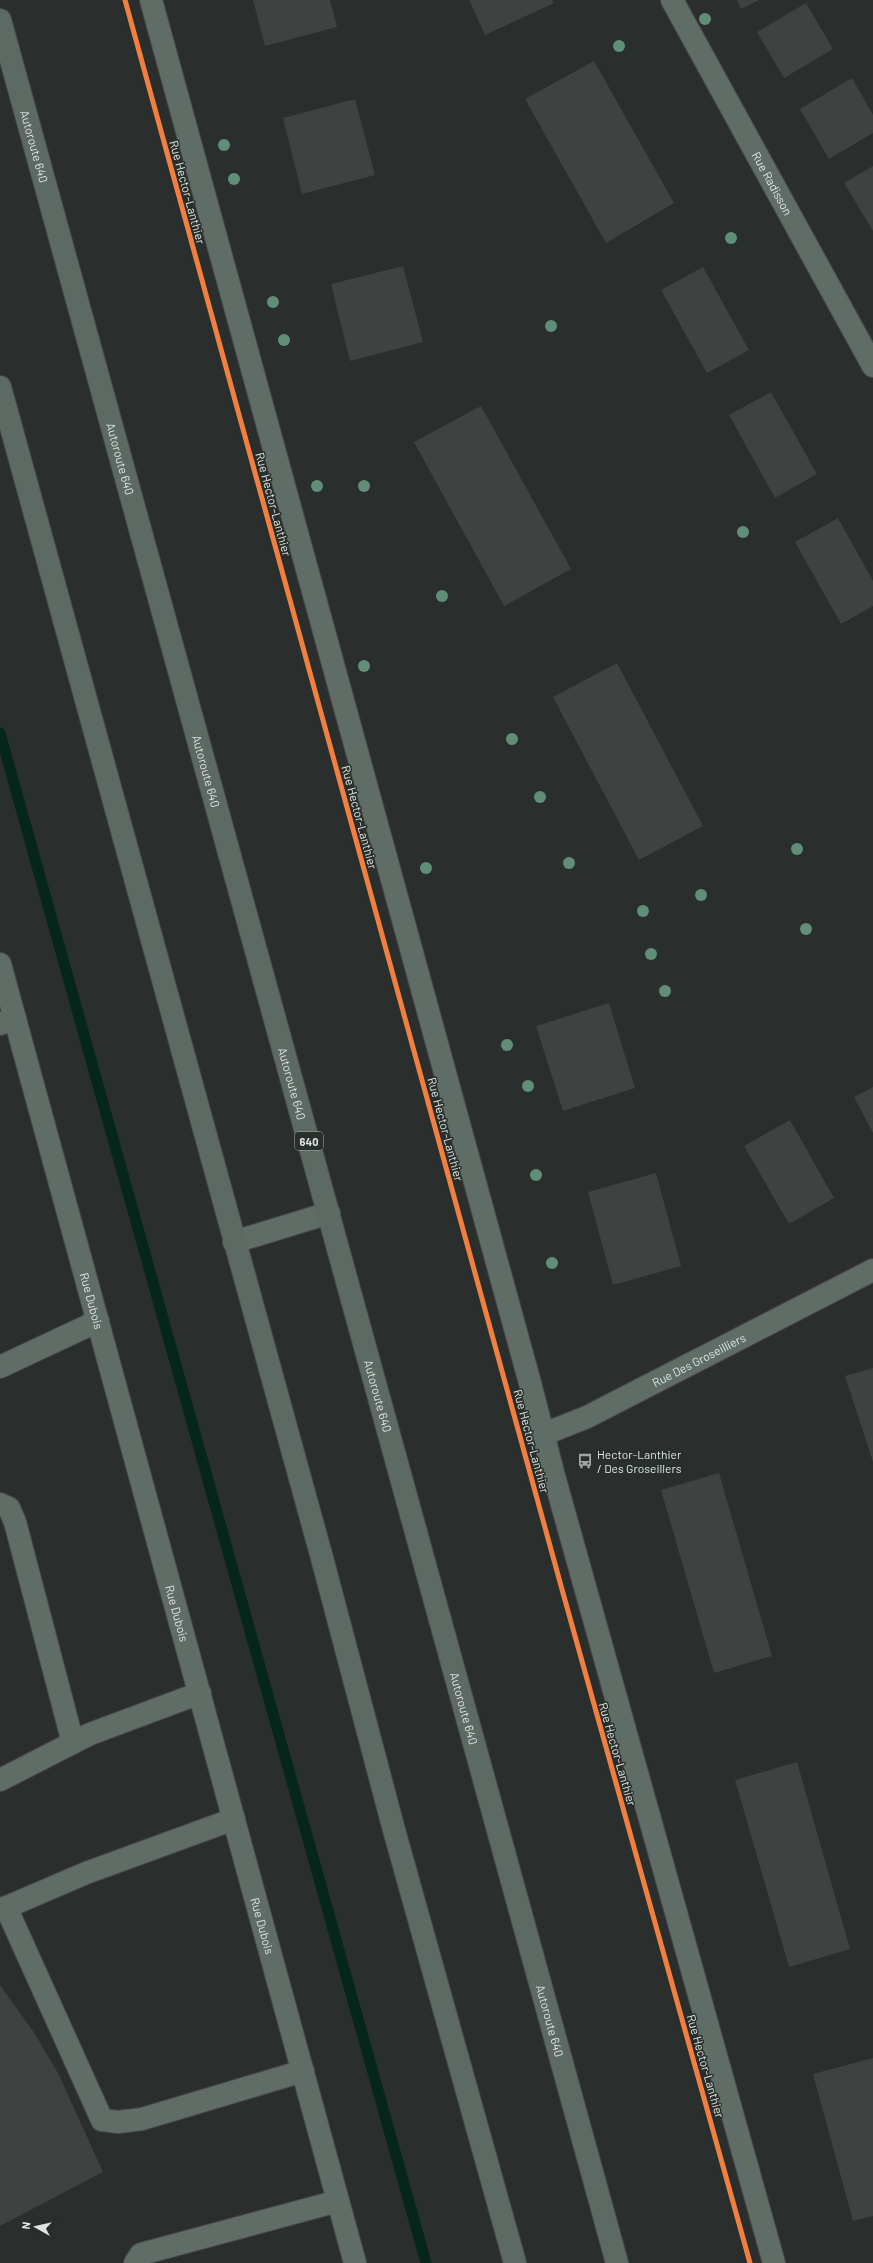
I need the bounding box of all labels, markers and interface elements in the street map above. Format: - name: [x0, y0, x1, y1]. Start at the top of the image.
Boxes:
- street label: Autoroute 640: [18, 109, 51, 184]
- street label: Rue Hector-Lanthier: [167, 139, 209, 246]
- street label: Rue Radisson: [750, 149, 796, 217]
- street label: Autoroute 640: [104, 421, 137, 496]
- street label: Rue Hector-Lanthier: [253, 451, 295, 558]
- street label: Autoroute 640: [190, 733, 223, 809]
- street label: Rue Hector-Lanthier: [339, 764, 381, 871]
- street label: Autoroute 640: [276, 1046, 309, 1121]
- street label: Rue Hector-Lanthier: [425, 1076, 467, 1183]
- road number: 640: [295, 1132, 323, 1150]
- street label: Rue Dubois: [78, 1271, 106, 1331]
- street label: Rue Des Groseilliers: [650, 1330, 748, 1389]
- street label: Autoroute 640: [362, 1358, 395, 1434]
- street label: Rue Hector-Lanthier: [511, 1388, 553, 1495]
- place label: Hector-Lanthier / Des Groseillers: [597, 1447, 682, 1475]
- bus stop icon: Hector-Lanthier / Des Groseillers: [576, 1452, 594, 1470]
- street label: Rue Dubois: [163, 1583, 192, 1643]
- street label: Autoroute 640: [448, 1671, 481, 1746]
- street label: Rue Hector-Lanthier: [597, 1701, 640, 1808]
- street label: Rue Dubois: [248, 1896, 277, 1956]
- street label: Autoroute 640: [534, 1983, 567, 2058]
- street label: Rue Hector-Lanthier: [685, 2013, 728, 2120]
- north arrow: [16, 2207, 56, 2247]
- text: N: [19, 2221, 33, 2230]

